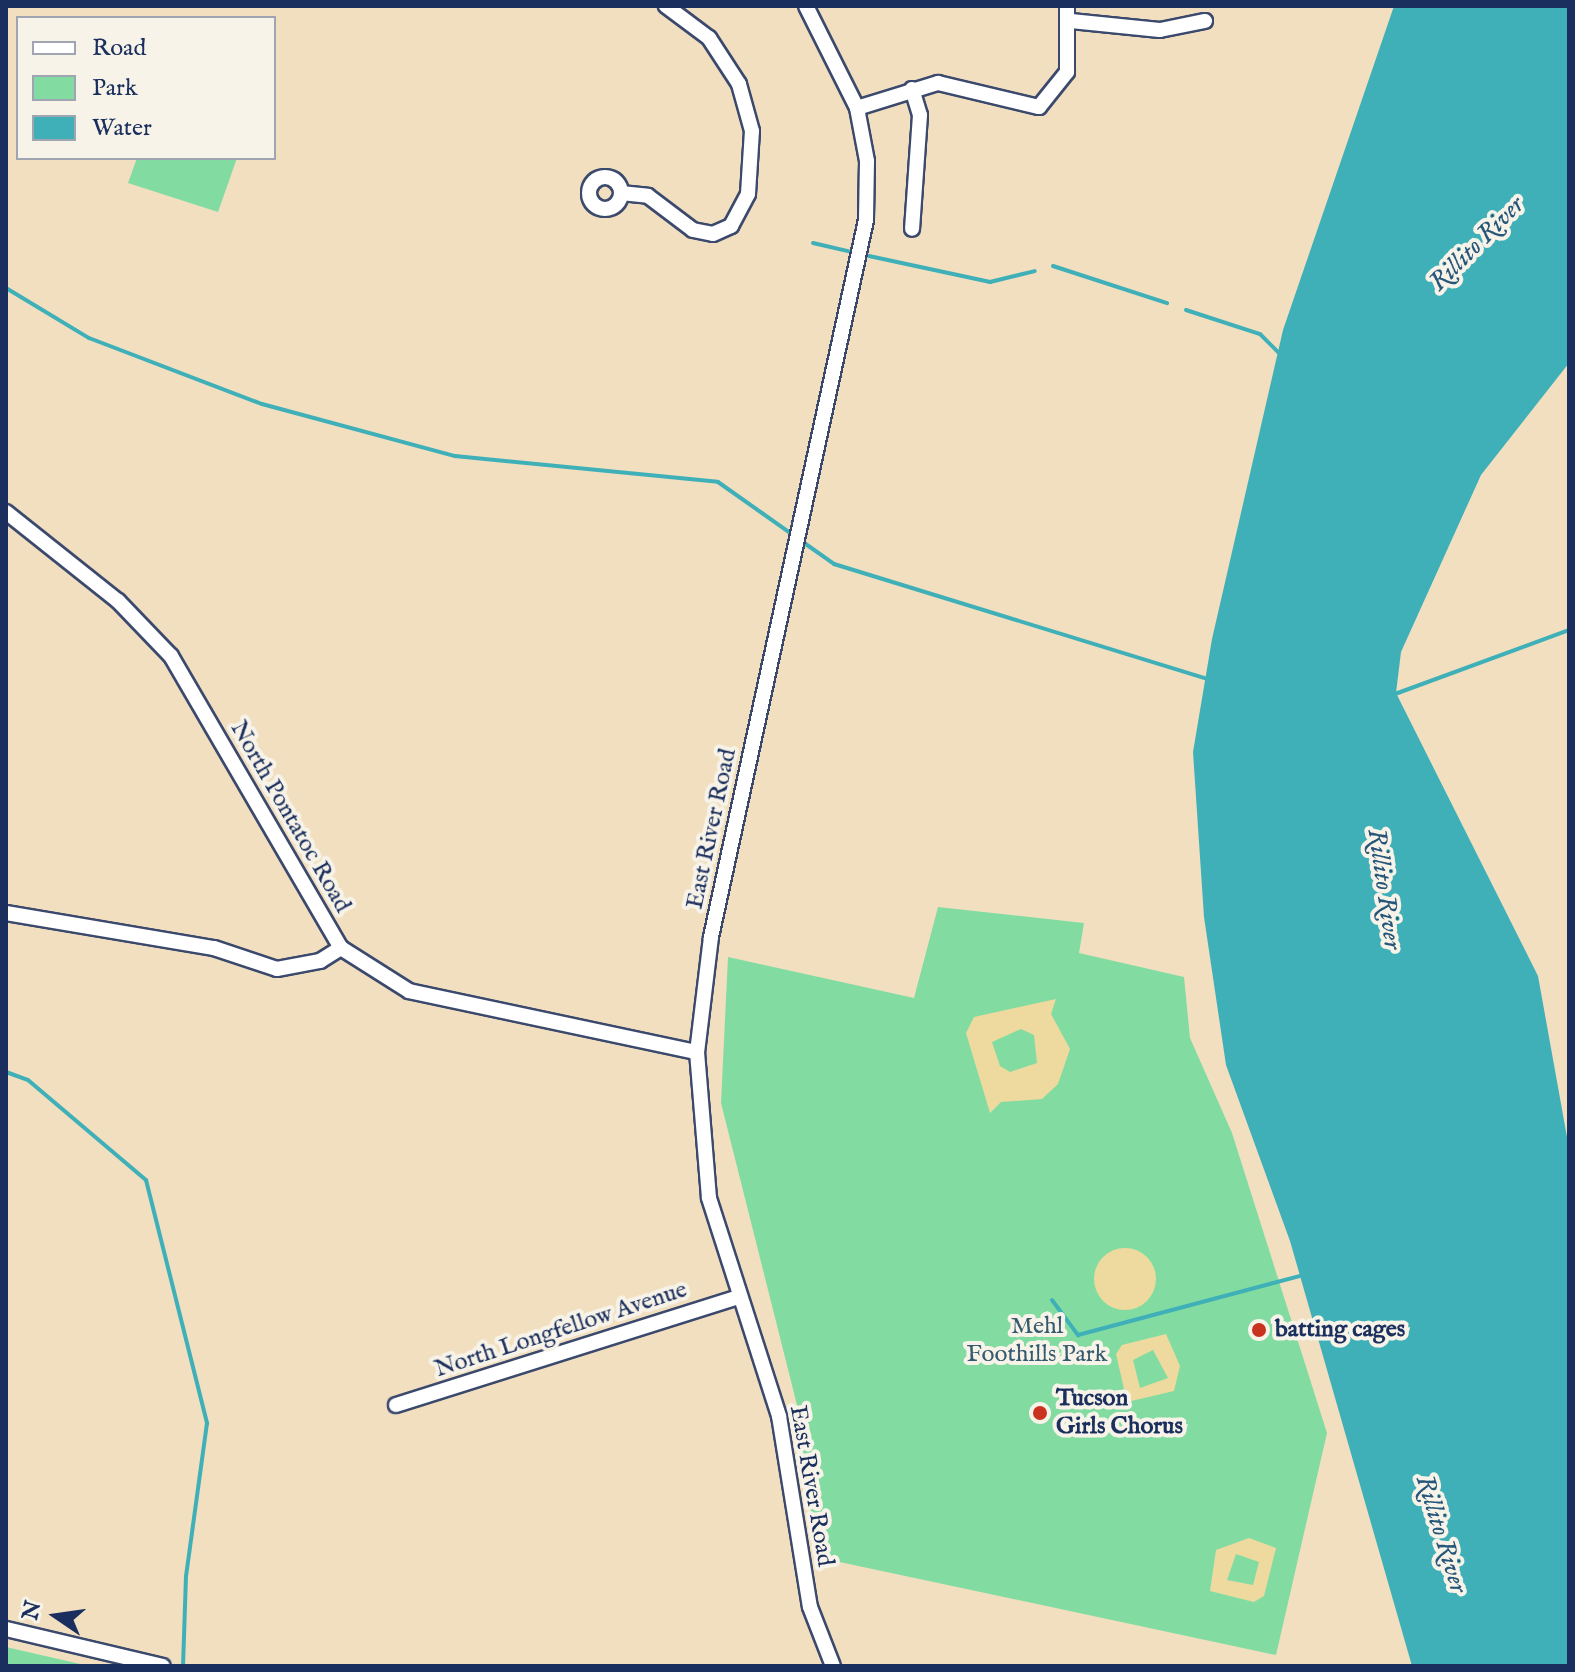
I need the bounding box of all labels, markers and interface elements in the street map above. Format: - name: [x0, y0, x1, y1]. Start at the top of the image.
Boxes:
- legend: [16, 16, 276, 160]
- text: Road: [92, 33, 146, 64]
- text: Park: [92, 73, 138, 104]
- text: Water: [92, 113, 152, 144]
- water label: Rillito River: [1423, 190, 1531, 298]
- street label: North Pontatoc Road: [223, 716, 357, 918]
- street label: East River Road: [681, 746, 743, 912]
- water label: Rillito River: [1360, 827, 1408, 951]
- street label: North Longfellow Avenue: [431, 1276, 691, 1384]
- park label: Mehl Foothills Park: [967, 1313, 1107, 1369]
- place label: batting cages: [1275, 1316, 1405, 1344]
- marker: batting cages: [1250, 1321, 1268, 1339]
- place label: Tucson Girls Chorus: [1056, 1385, 1183, 1441]
- street label: East River Road: [783, 1403, 839, 1569]
- marker: Tucson Girls Chorus: [1031, 1404, 1049, 1422]
- water label: Rillito River: [1408, 1471, 1474, 1597]
- north arrow: [16, 1576, 96, 1656]
- text: N: [17, 1598, 48, 1623]

